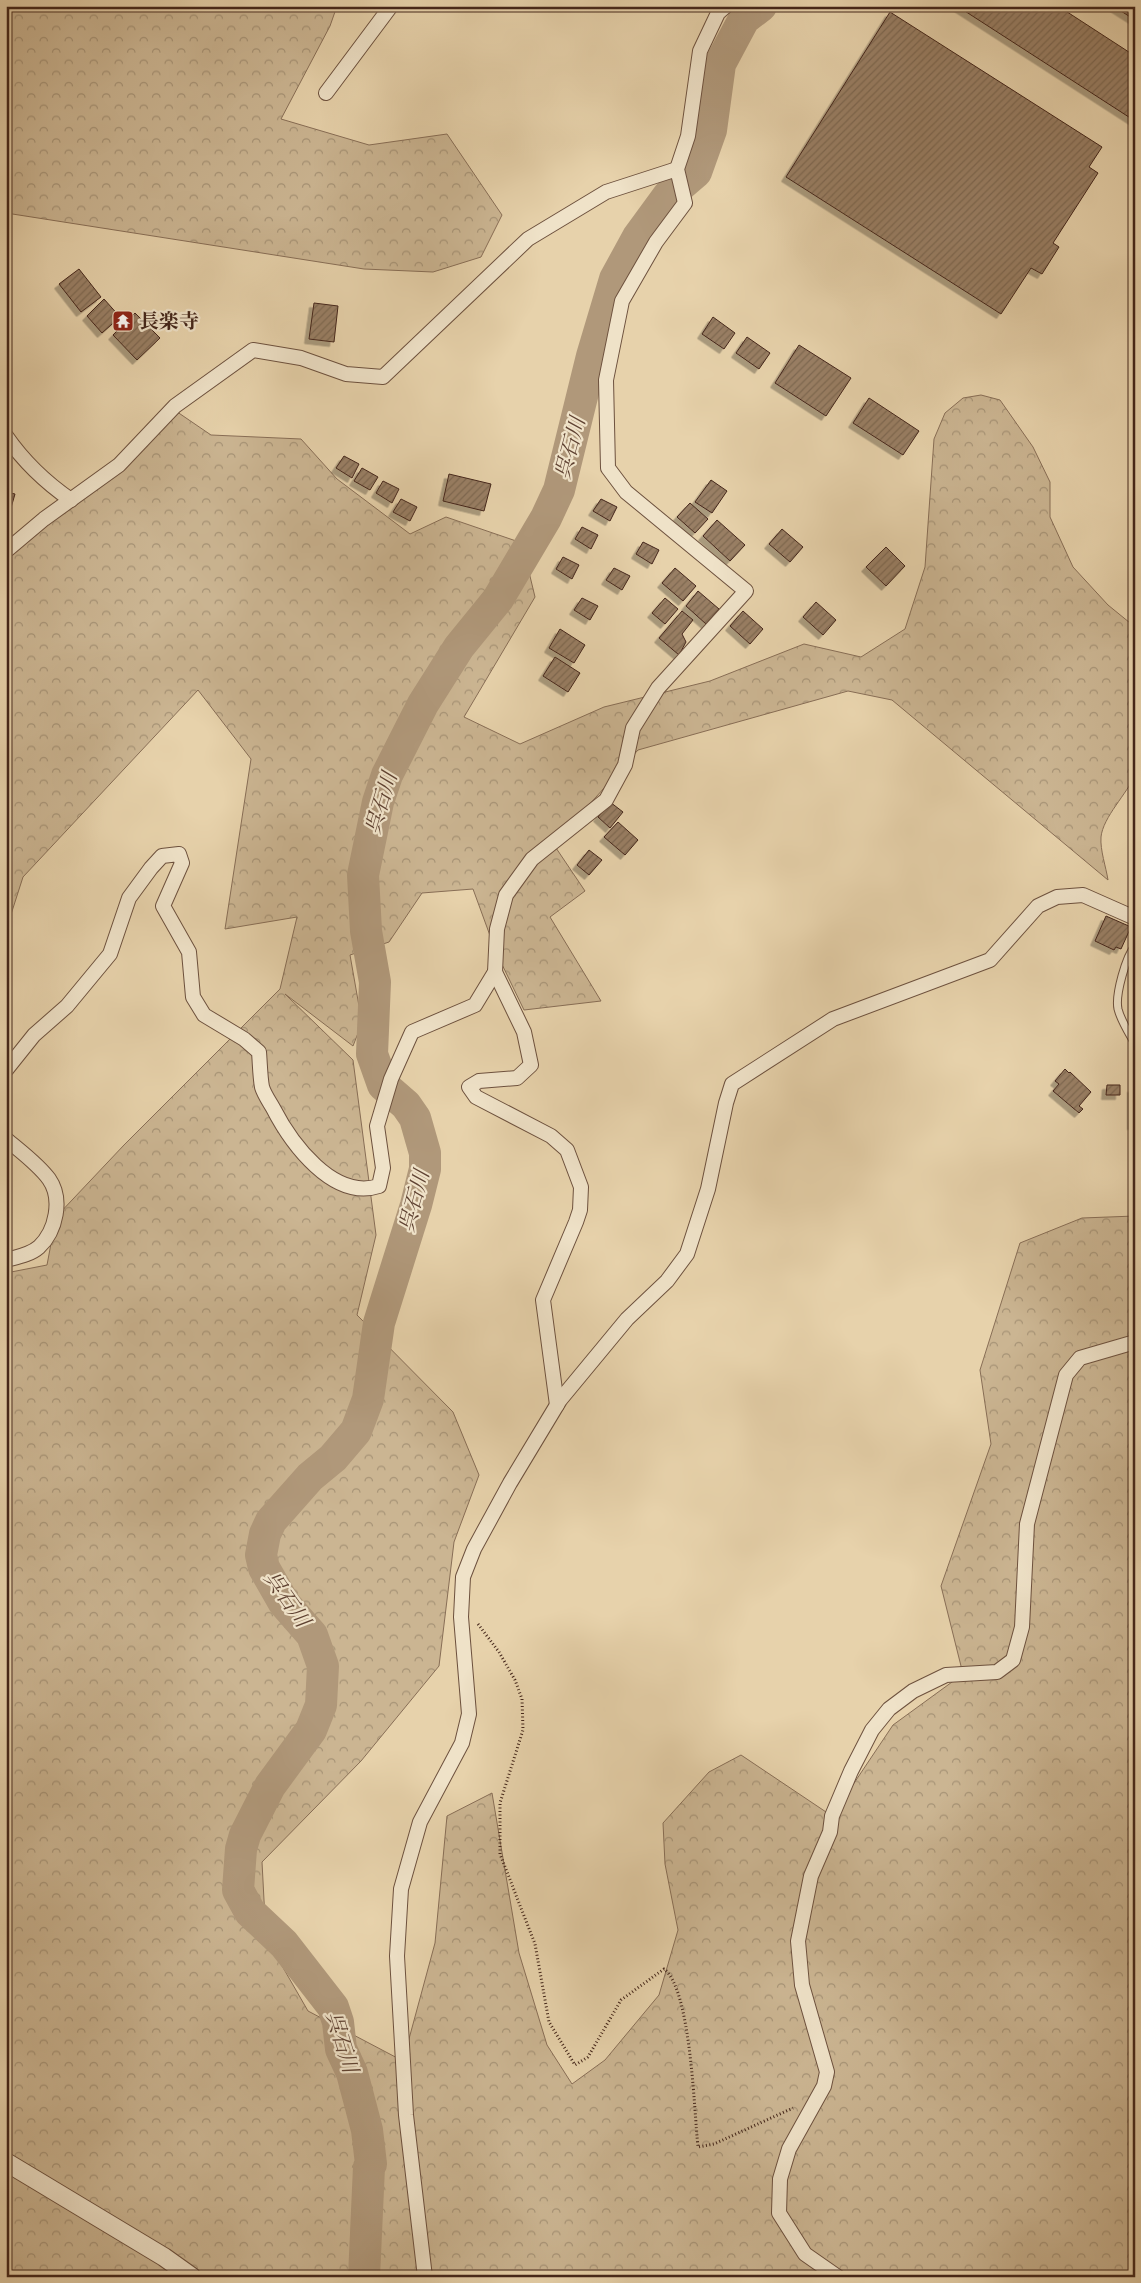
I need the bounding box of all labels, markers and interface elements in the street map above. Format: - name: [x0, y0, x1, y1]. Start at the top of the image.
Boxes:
- temple icon: 長楽寺: [111, 309, 135, 333]
- place label: 長楽寺: [139, 309, 199, 338]
- water label: 呉石川: [549, 412, 595, 483]
- water label: 呉石川: [359, 767, 407, 838]
- water label: 呉石川: [393, 1165, 439, 1236]
- water label: 呉石川: [255, 1566, 317, 1636]
- water label: 呉石川: [317, 2008, 364, 2079]

